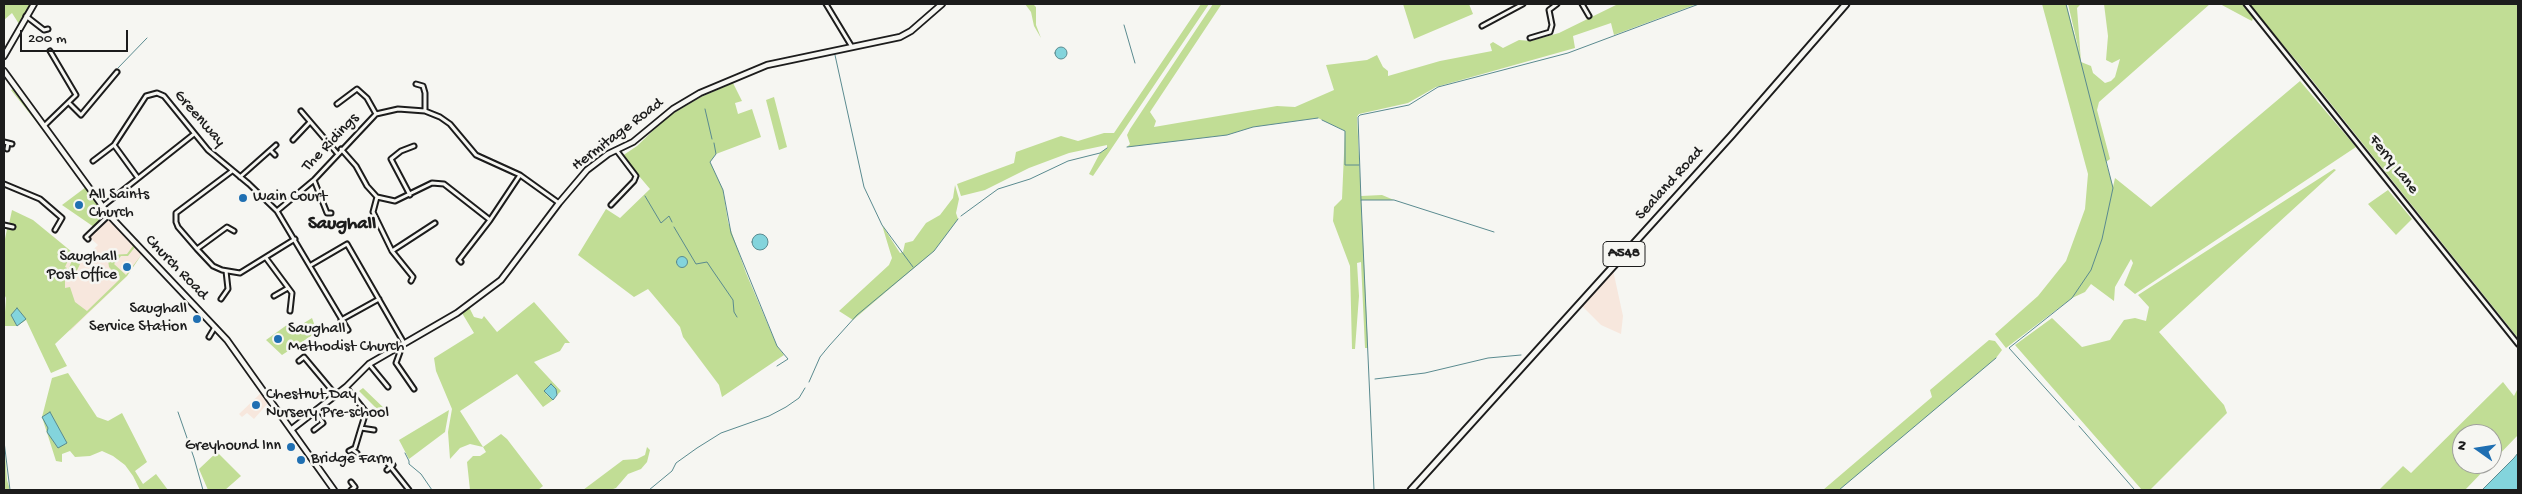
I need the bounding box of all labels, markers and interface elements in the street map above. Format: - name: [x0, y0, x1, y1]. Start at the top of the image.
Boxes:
- scale bar: [22, 20, 130, 52]
- text: 200 m: [28, 30, 67, 48]
- street label: Greenway: [169, 87, 229, 151]
- street label: Hermitage Road: [569, 94, 667, 176]
- street label: The Ridings: [298, 110, 364, 176]
- street label: Ferry Lane: [2364, 131, 2422, 199]
- street label: Sealand Road: [1632, 143, 1708, 225]
- place label: All Saints Church: [89, 186, 149, 224]
- place label: Wain Court: [253, 188, 327, 208]
- marker: Wain Court: [237, 192, 249, 204]
- marker: All Saints Church: [73, 199, 85, 211]
- district label: Saughall: [308, 214, 376, 236]
- street label: Church Road: [140, 231, 212, 305]
- road number: A548: [1603, 242, 1645, 266]
- place label: Saughall Post Office: [47, 248, 117, 286]
- marker: Saughall Post Office: [121, 261, 133, 273]
- place label: Saughall Service Station: [89, 300, 187, 338]
- marker: Saughall Service Station: [191, 313, 203, 325]
- place label: Saughall Methodist Church: [288, 320, 404, 358]
- marker: Saughall Methodist Church: [272, 333, 284, 345]
- place label: Chestnut Day Nursery Pre-school: [266, 386, 389, 424]
- marker: Chestnut Day Nursery Pre-school: [250, 399, 262, 411]
- north arrow: [2452, 424, 2502, 474]
- place label: Greyhound Inn: [185, 437, 281, 457]
- text: N: [2454, 439, 2472, 452]
- marker: Greyhound Inn: [285, 441, 297, 453]
- place label: Bridge Farm: [311, 450, 393, 470]
- marker: Bridge Farm: [295, 454, 307, 466]

